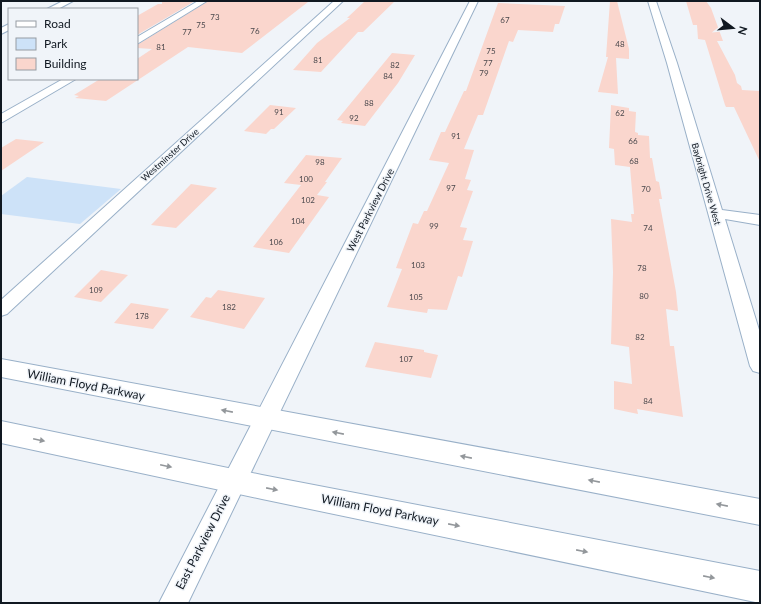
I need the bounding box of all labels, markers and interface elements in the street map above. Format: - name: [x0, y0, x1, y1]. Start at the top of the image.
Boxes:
- legend: [8, 8, 138, 80]
- north arrow: [713, 8, 753, 48]
- house number: 73: [210, 12, 220, 22]
- house number: 67: [500, 15, 510, 25]
- text: Road: [44, 16, 71, 31]
- house number: 75: [196, 20, 206, 30]
- text: N: [736, 25, 751, 37]
- house number: 76: [250, 26, 260, 36]
- house number: 77: [182, 27, 192, 37]
- text: Park: [44, 36, 68, 51]
- house number: 48: [615, 39, 625, 49]
- house number: 81: [156, 42, 166, 52]
- house number: 75: [486, 46, 496, 56]
- house number: 81: [313, 55, 323, 65]
- text: Building: [44, 56, 87, 71]
- house number: 77: [483, 58, 493, 68]
- house number: 82: [390, 60, 400, 70]
- house number: 79: [479, 68, 489, 78]
- house number: 84: [383, 71, 393, 81]
- house number: 88: [364, 98, 374, 108]
- house number: 91: [274, 107, 284, 117]
- house number: 62: [615, 108, 625, 118]
- house number: 92: [349, 113, 359, 123]
- street label: Westminster Drive: [138, 126, 201, 183]
- house number: 91: [451, 131, 461, 141]
- house number: 66: [628, 136, 638, 146]
- street label: Baybright Drive West: [690, 142, 724, 227]
- house number: 68: [629, 156, 639, 166]
- house number: 98: [315, 157, 325, 167]
- street label: West Parkview Drive: [344, 166, 396, 254]
- house number: 100: [299, 174, 313, 184]
- house number: 97: [446, 183, 456, 193]
- house number: 70: [641, 184, 651, 194]
- house number: 102: [301, 195, 315, 205]
- house number: 104: [291, 216, 305, 226]
- house number: 99: [429, 221, 439, 231]
- house number: 74: [643, 223, 653, 233]
- house number: 106: [269, 237, 283, 247]
- house number: 103: [411, 260, 425, 270]
- house number: 78: [637, 263, 647, 273]
- house number: 109: [89, 285, 103, 295]
- house number: 80: [639, 291, 649, 301]
- house number: 105: [409, 292, 423, 302]
- house number: 182: [222, 302, 236, 312]
- house number: 178: [135, 311, 149, 321]
- house number: 82: [635, 332, 645, 342]
- house number: 107: [399, 354, 413, 364]
- street label: William Floyd Parkway: [26, 366, 147, 403]
- house number: 84: [643, 396, 653, 406]
- one-way arrow: [221, 408, 233, 414]
- one-way arrow: [332, 429, 344, 435]
- one-way arrow: [33, 437, 45, 443]
- one-way arrow: [460, 453, 472, 459]
- one-way arrow: [160, 464, 173, 470]
- one-way arrow: [588, 477, 600, 483]
- one-way arrow: [266, 486, 278, 492]
- street label: William Floyd Parkway: [320, 491, 441, 528]
- street label: East Parkview Drive: [172, 492, 233, 592]
- one-way arrow: [716, 501, 728, 507]
- one-way arrow: [448, 523, 461, 529]
- one-way arrow: [576, 548, 588, 554]
- one-way arrow: [703, 574, 715, 580]

